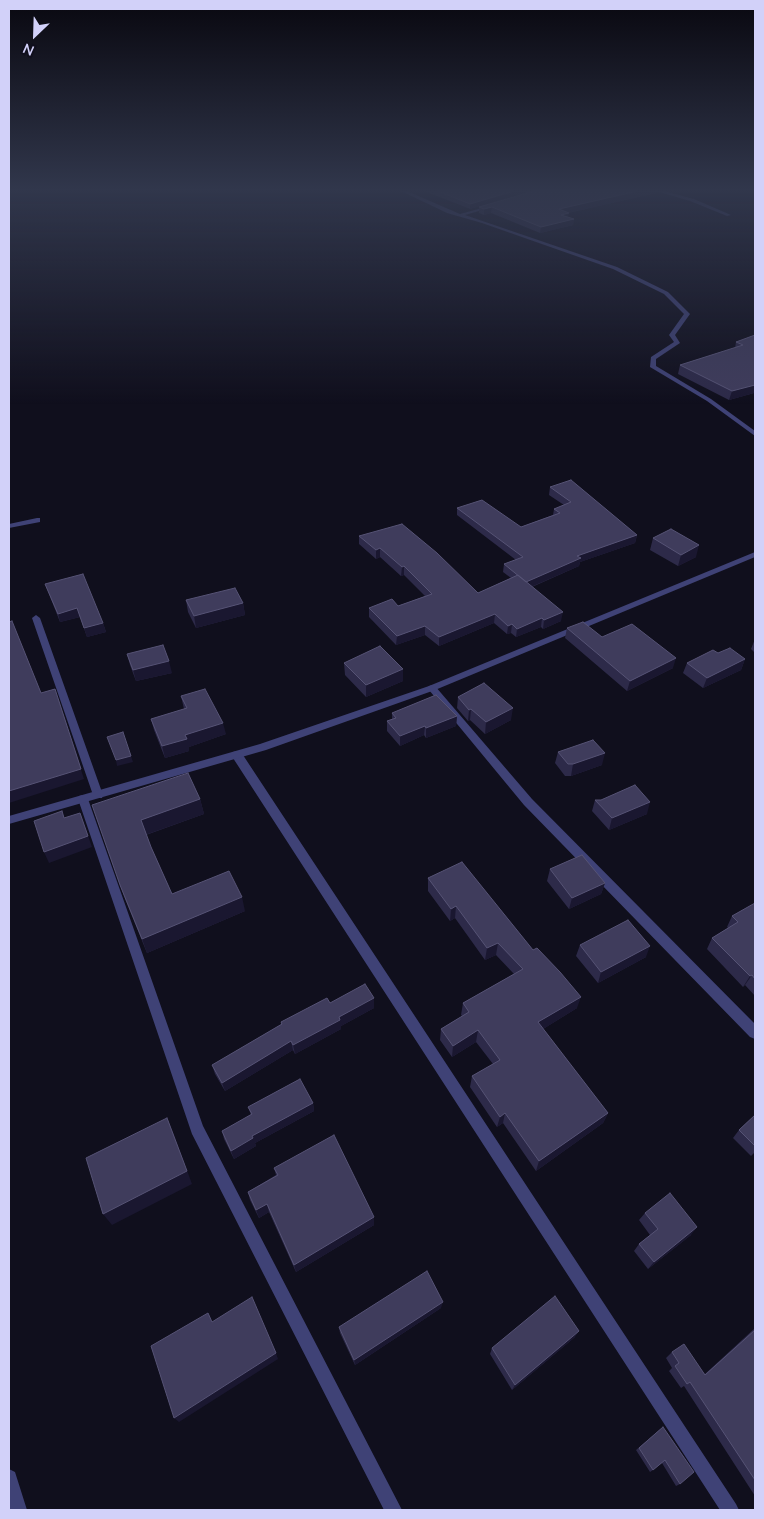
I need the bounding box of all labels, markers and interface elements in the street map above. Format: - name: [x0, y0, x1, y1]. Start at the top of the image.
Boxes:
- north arrow: [10, 10, 60, 60]
- text: N: [20, 38, 37, 60]

